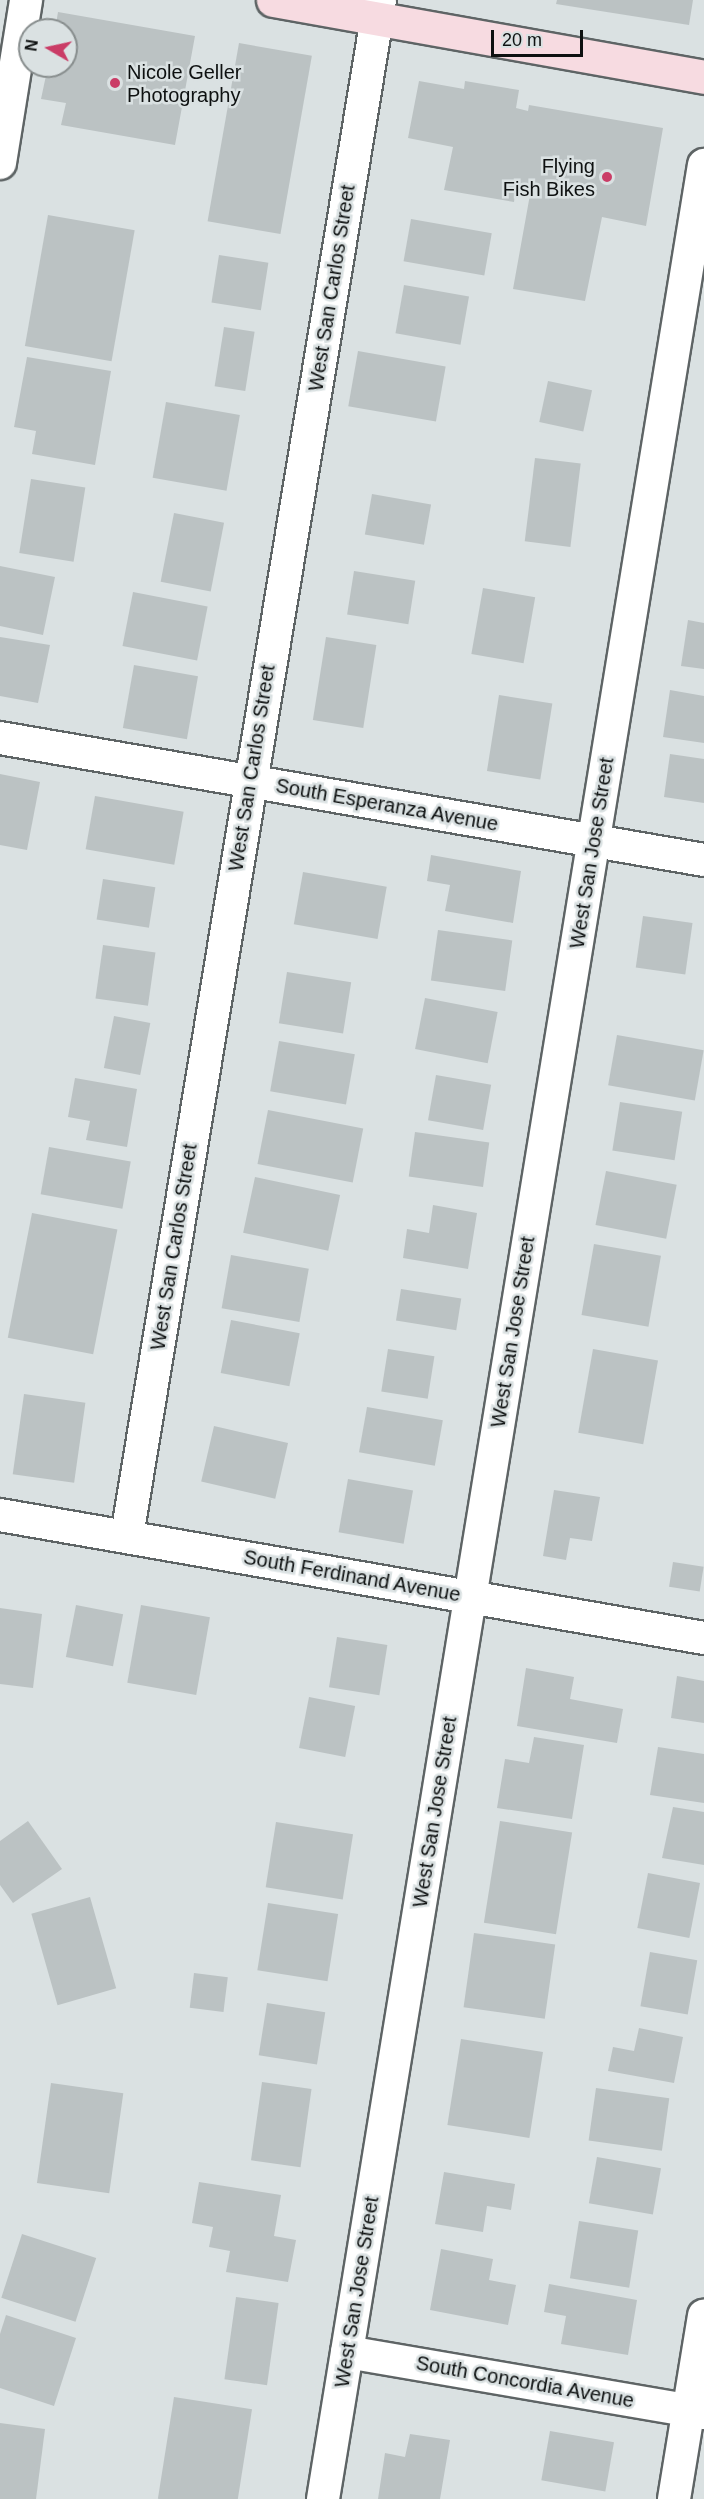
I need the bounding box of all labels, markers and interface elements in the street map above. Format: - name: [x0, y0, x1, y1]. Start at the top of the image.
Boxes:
- north arrow: [18, 18, 78, 78]
- scale bar: [494, 18, 586, 56]
- text: 20 m: [502, 30, 542, 50]
- text: N: [22, 38, 41, 52]
- place label: Nicole Geller Photography: [127, 60, 241, 107]
- marker: Nicole Geller Photography: [108, 76, 122, 90]
- place label: Flying Fish Bikes: [503, 154, 595, 201]
- marker: Flying Fish Bikes: [600, 170, 614, 184]
- street label: West San Carlos Street: [304, 183, 360, 393]
- street label: West San Carlos Street: [224, 663, 280, 873]
- street label: West San Jose Street: [565, 756, 619, 950]
- street label: South Esperanza Avenue: [273, 774, 501, 836]
- street label: West San Carlos Street: [146, 1142, 202, 1352]
- street label: West San Jose Street: [486, 1235, 540, 1429]
- street label: South Ferdinand Avenue: [241, 1545, 463, 1607]
- street label: West San Jose Street: [408, 1715, 462, 1909]
- street label: West San Jose Street: [330, 2195, 384, 2389]
- street label: South Concordia Avenue: [414, 2351, 636, 2413]

